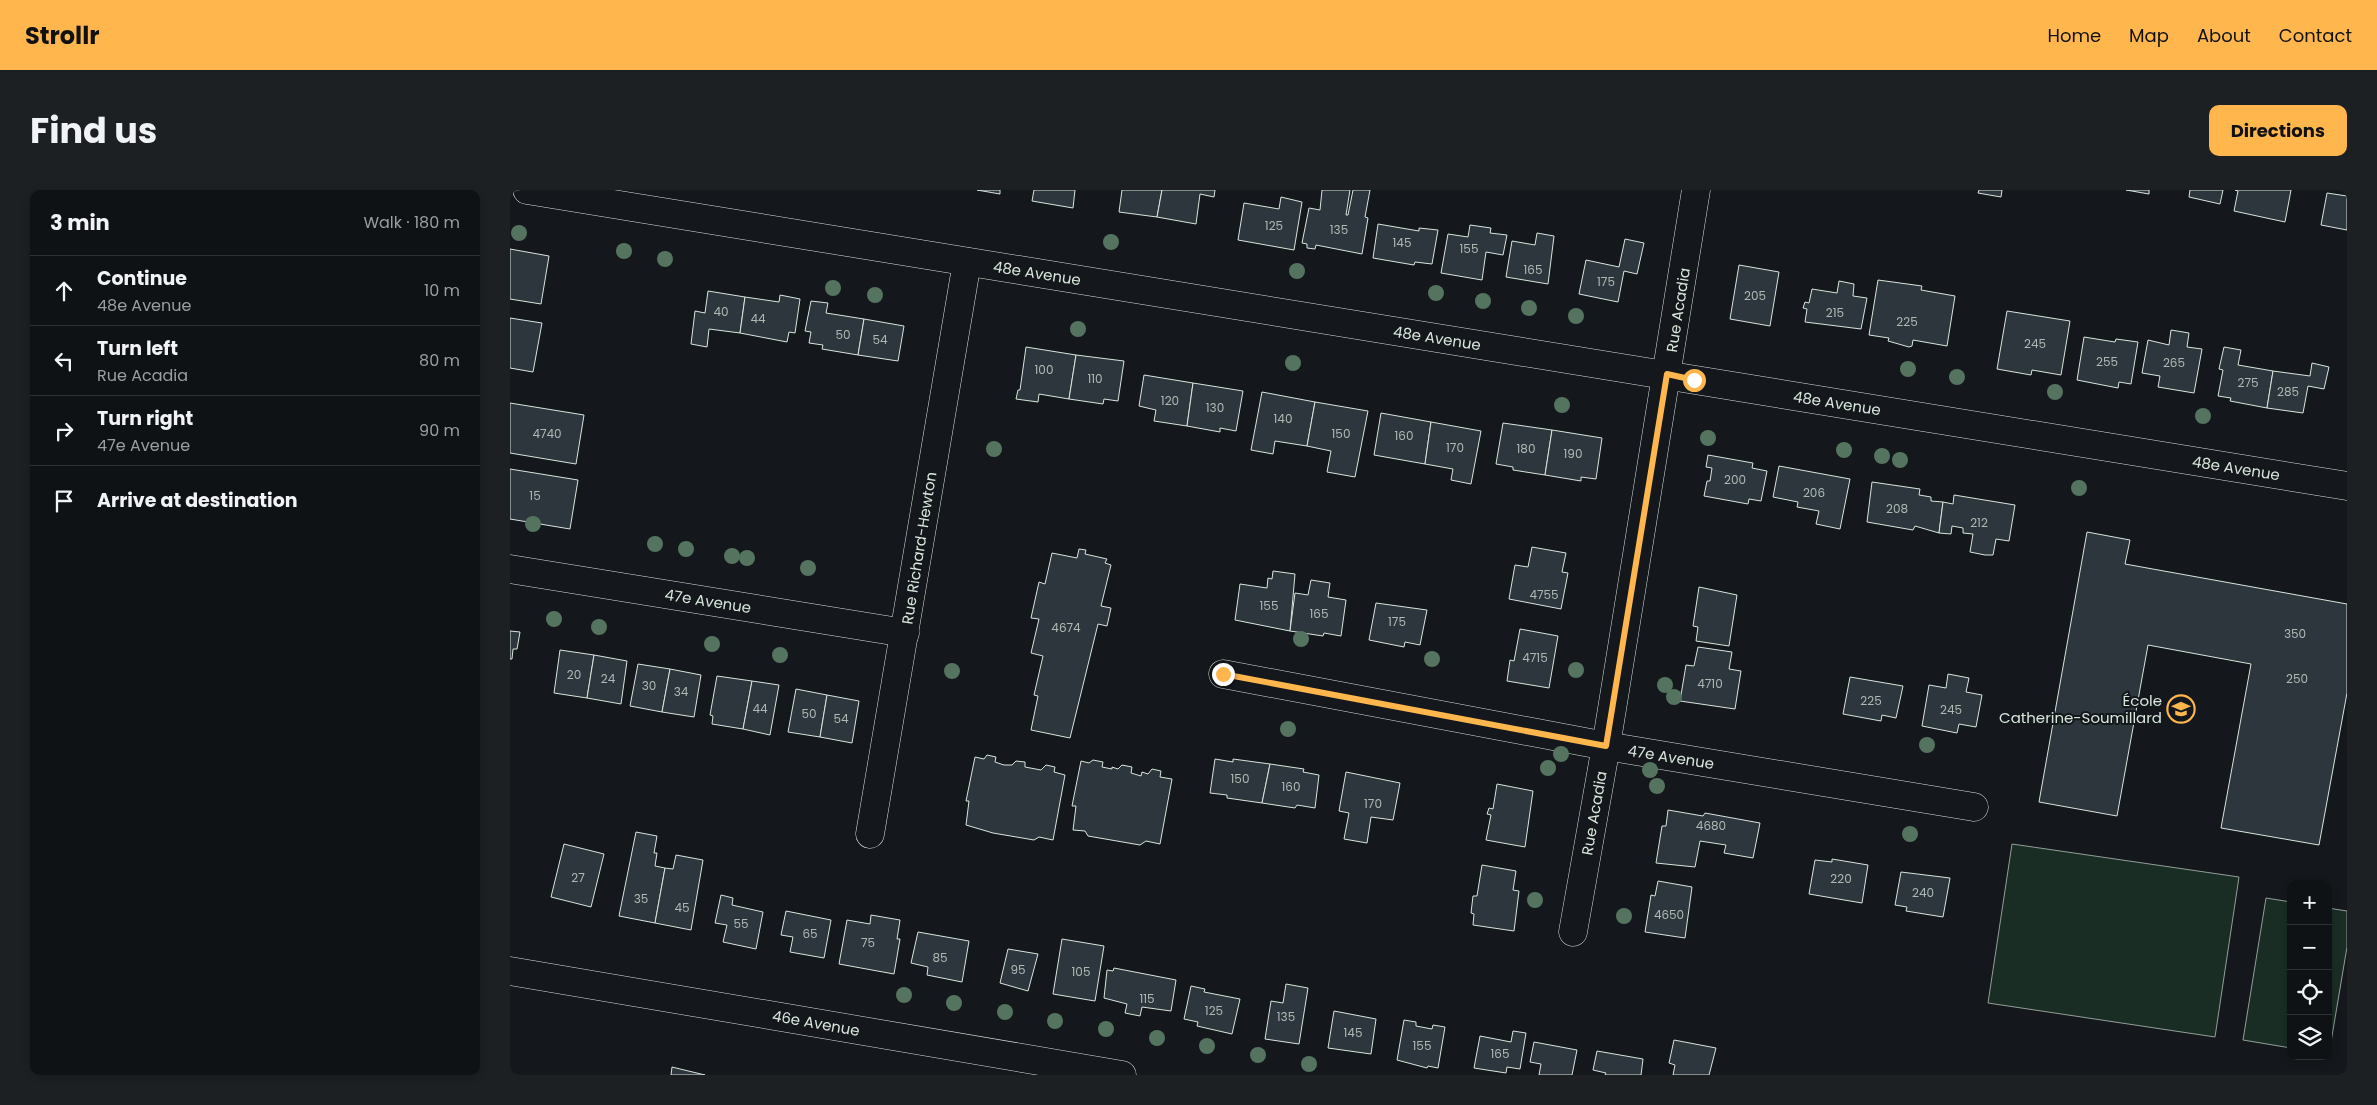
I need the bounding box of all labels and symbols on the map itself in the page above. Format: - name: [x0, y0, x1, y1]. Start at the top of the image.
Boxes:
- house number: 125: [1265, 217, 1283, 234]
- house number: 135: [1330, 221, 1348, 238]
- house number: 145: [1393, 234, 1411, 251]
- house number: 155: [1460, 240, 1478, 257]
- street label: 48e Avenue: [992, 256, 1082, 290]
- house number: 165: [1524, 261, 1543, 278]
- street label: Rue Acadia: [1661, 266, 1695, 354]
- house number: 175: [1597, 273, 1615, 290]
- house number: 205: [1744, 287, 1766, 304]
- house number: 40: [713, 303, 729, 320]
- house number: 215: [1826, 304, 1844, 321]
- house number: 44: [750, 310, 766, 327]
- house number: 225: [1896, 313, 1918, 330]
- street label: 48e Avenue: [1392, 321, 1482, 355]
- house number: 50: [835, 326, 851, 343]
- house number: 54: [872, 331, 888, 348]
- house number: 245: [2024, 335, 2046, 352]
- house number: 255: [2096, 353, 2118, 370]
- house number: 265: [2163, 354, 2185, 371]
- house number: 100: [1035, 361, 1053, 378]
- route start: [1683, 369, 1706, 392]
- house number: 110: [1087, 370, 1103, 387]
- house number: 275: [2238, 374, 2259, 391]
- house number: 285: [2277, 383, 2299, 400]
- street label: 48e Avenue: [1792, 386, 1882, 420]
- house number: 120: [1161, 392, 1179, 409]
- house number: 130: [1206, 399, 1224, 416]
- house number: 140: [1274, 410, 1292, 427]
- house number: 4740: [532, 425, 562, 442]
- house number: 150: [1332, 425, 1350, 442]
- house number: 160: [1395, 427, 1414, 444]
- house number: 170: [1446, 439, 1464, 456]
- house number: 180: [1517, 440, 1535, 457]
- house number: 190: [1564, 445, 1582, 462]
- street label: 48e Avenue: [2191, 451, 2281, 485]
- street label: Rue Richard-Hewton: [897, 470, 941, 626]
- house number: 200: [1724, 471, 1746, 488]
- house number: 206: [1803, 484, 1825, 501]
- house number: 15: [529, 487, 541, 504]
- house number: 208: [1886, 500, 1908, 517]
- house number: 212: [1970, 514, 1988, 531]
- street label: 47e Avenue: [663, 584, 753, 618]
- house number: 4755: [1529, 586, 1559, 603]
- house number: 155: [1260, 597, 1278, 614]
- house number: 165: [1310, 605, 1329, 622]
- house number: 175: [1388, 613, 1406, 630]
- house number: 4674: [1051, 619, 1081, 636]
- house number: 350: [2284, 625, 2306, 642]
- house number: 4715: [1522, 649, 1548, 666]
- route end: [1212, 663, 1235, 686]
- house number: 20: [567, 666, 581, 683]
- house number: 24: [601, 670, 616, 687]
- house number: 250: [2286, 670, 2308, 687]
- house number: 4710: [1697, 675, 1723, 692]
- house number: 30: [642, 677, 656, 694]
- house number: 34: [674, 683, 689, 700]
- place label: École Catherine-Soumillard: [1999, 690, 2162, 728]
- house number: 225: [1860, 692, 1882, 709]
- school or university icon: École Catherine-Soumillard: [2166, 694, 2196, 724]
- house number: 44: [752, 700, 768, 717]
- house number: 245: [1940, 701, 1962, 718]
- house number: 50: [801, 705, 817, 722]
- house number: 54: [833, 710, 849, 727]
- street label: 47e Avenue: [1626, 740, 1716, 774]
- street label: Rue Acadia: [1576, 769, 1612, 857]
- house number: 150: [1231, 770, 1249, 787]
- house number: 160: [1282, 778, 1301, 795]
- house number: 170: [1364, 795, 1382, 812]
- house number: 4680: [1696, 817, 1726, 834]
- house number: 27: [571, 869, 585, 886]
- house number: 220: [1830, 870, 1852, 887]
- house number: 240: [1912, 884, 1934, 901]
- house number: 35: [634, 890, 648, 907]
- house number: 45: [674, 899, 690, 916]
- house number: 4650: [1654, 906, 1684, 923]
- house number: 55: [733, 915, 749, 932]
- house number: 65: [802, 925, 818, 942]
- house number: 75: [861, 934, 875, 951]
- house number: 85: [932, 949, 948, 966]
- house number: 95: [1010, 961, 1026, 978]
- house number: 105: [1072, 963, 1090, 980]
- house number: 115: [1139, 990, 1155, 1007]
- house number: 125: [1205, 1002, 1223, 1019]
- street label: 46e Avenue: [771, 1005, 861, 1041]
- house number: 135: [1277, 1008, 1295, 1025]
- house number: 145: [1344, 1024, 1362, 1041]
- house number: 155: [1413, 1037, 1431, 1054]
- house number: 165: [1491, 1045, 1510, 1062]

